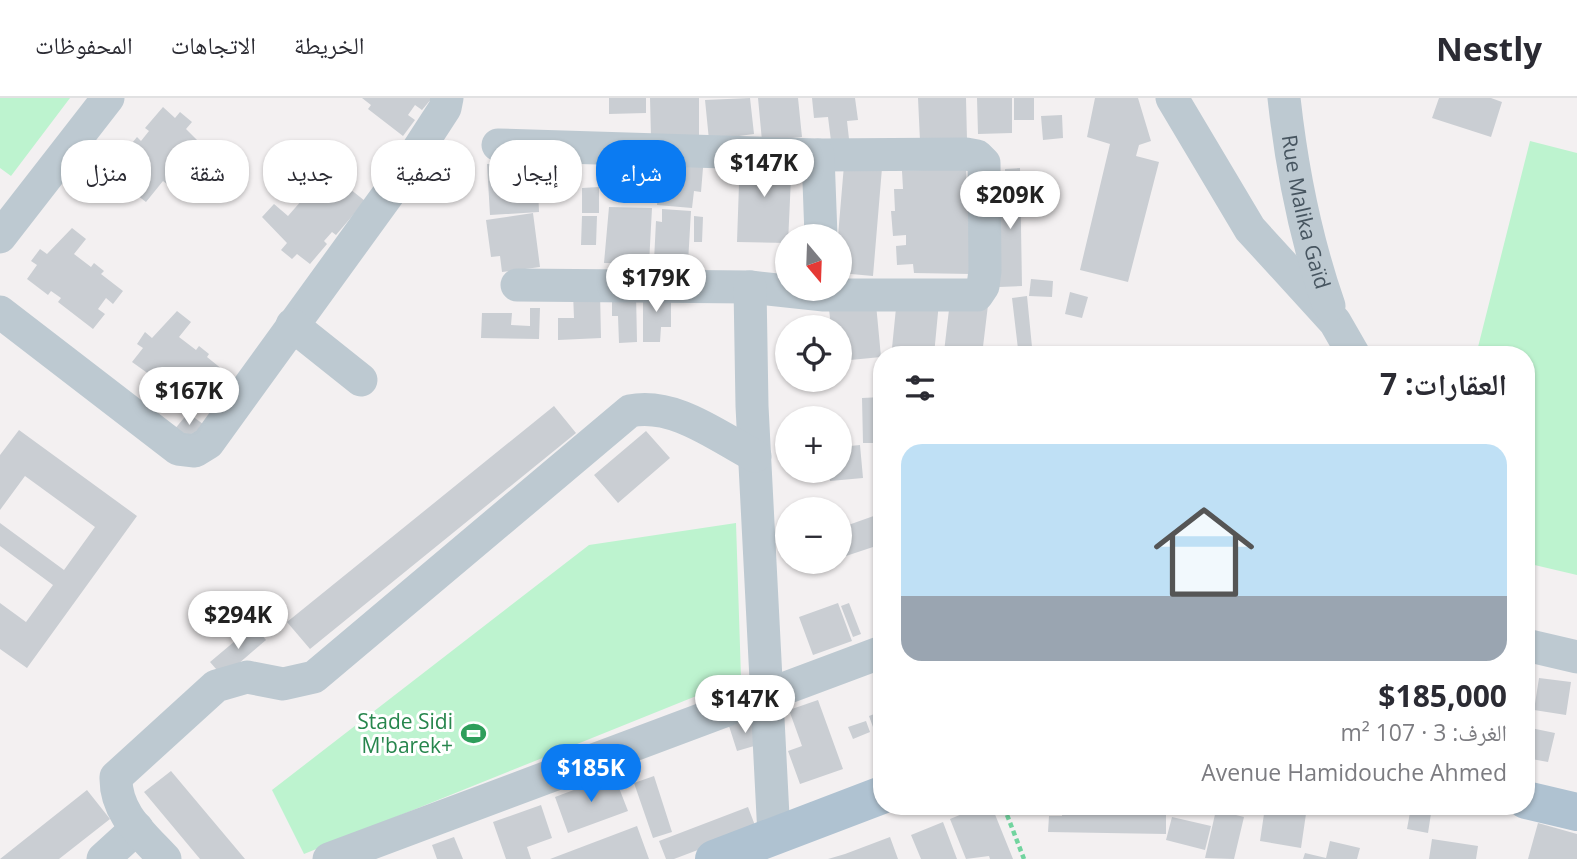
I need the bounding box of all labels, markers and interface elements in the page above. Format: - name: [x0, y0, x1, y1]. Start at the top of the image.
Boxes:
- text: Nestly: [1436, 26, 1542, 71]
- text: المحفوظات: [35, 28, 133, 61]
- text: الاتجاهات: [171, 28, 256, 61]
- text: الخريطة: [294, 28, 365, 61]
- street label: Rue Malika Gaïd: [1276, 133, 1337, 292]
- chip: منزل: [61, 140, 151, 203]
- chip: شقة: [165, 140, 249, 203]
- chip: جديد: [263, 140, 357, 203]
- chip: تصفية: [371, 140, 475, 203]
- chip: إيجار: [489, 140, 582, 203]
- chip: شراء: [596, 140, 686, 203]
- pin: $147K: [715, 140, 813, 199]
- text: $147K: [730, 146, 798, 178]
- pin: $209K: [961, 172, 1059, 231]
- text: $209K: [976, 178, 1044, 210]
- north arrow: [775, 224, 852, 301]
- map controls: [775, 224, 852, 574]
- pin: $179K: [607, 254, 705, 314]
- text: $179K: [622, 261, 690, 293]
- button: locate: [775, 315, 852, 392]
- text: العقارات: 7: [1380, 363, 1507, 404]
- pin: $167K: [140, 368, 238, 427]
- icon: filters: [901, 369, 939, 407]
- text: $167K: [155, 374, 223, 406]
- button: +: [775, 406, 852, 483]
- icon: home: [1141, 489, 1267, 615]
- button: −: [775, 497, 852, 574]
- pin: $294K: [189, 592, 287, 651]
- text: $294K: [204, 598, 272, 630]
- text: $185,000: [1378, 675, 1507, 716]
- pin: $147K: [696, 676, 794, 735]
- text: $147K: [711, 682, 779, 714]
- place label: Stade Sidi M'barek+: [357, 707, 453, 759]
- text: الغرف: 3 · 107 m²: [1340, 716, 1507, 748]
- sports icon: Stade Sidi M'barek+: [459, 720, 487, 748]
- pin: $185K: [542, 744, 640, 804]
- text: $185K: [557, 751, 625, 783]
- text: Avenue Hamidouche Ahmed: [1201, 756, 1507, 788]

